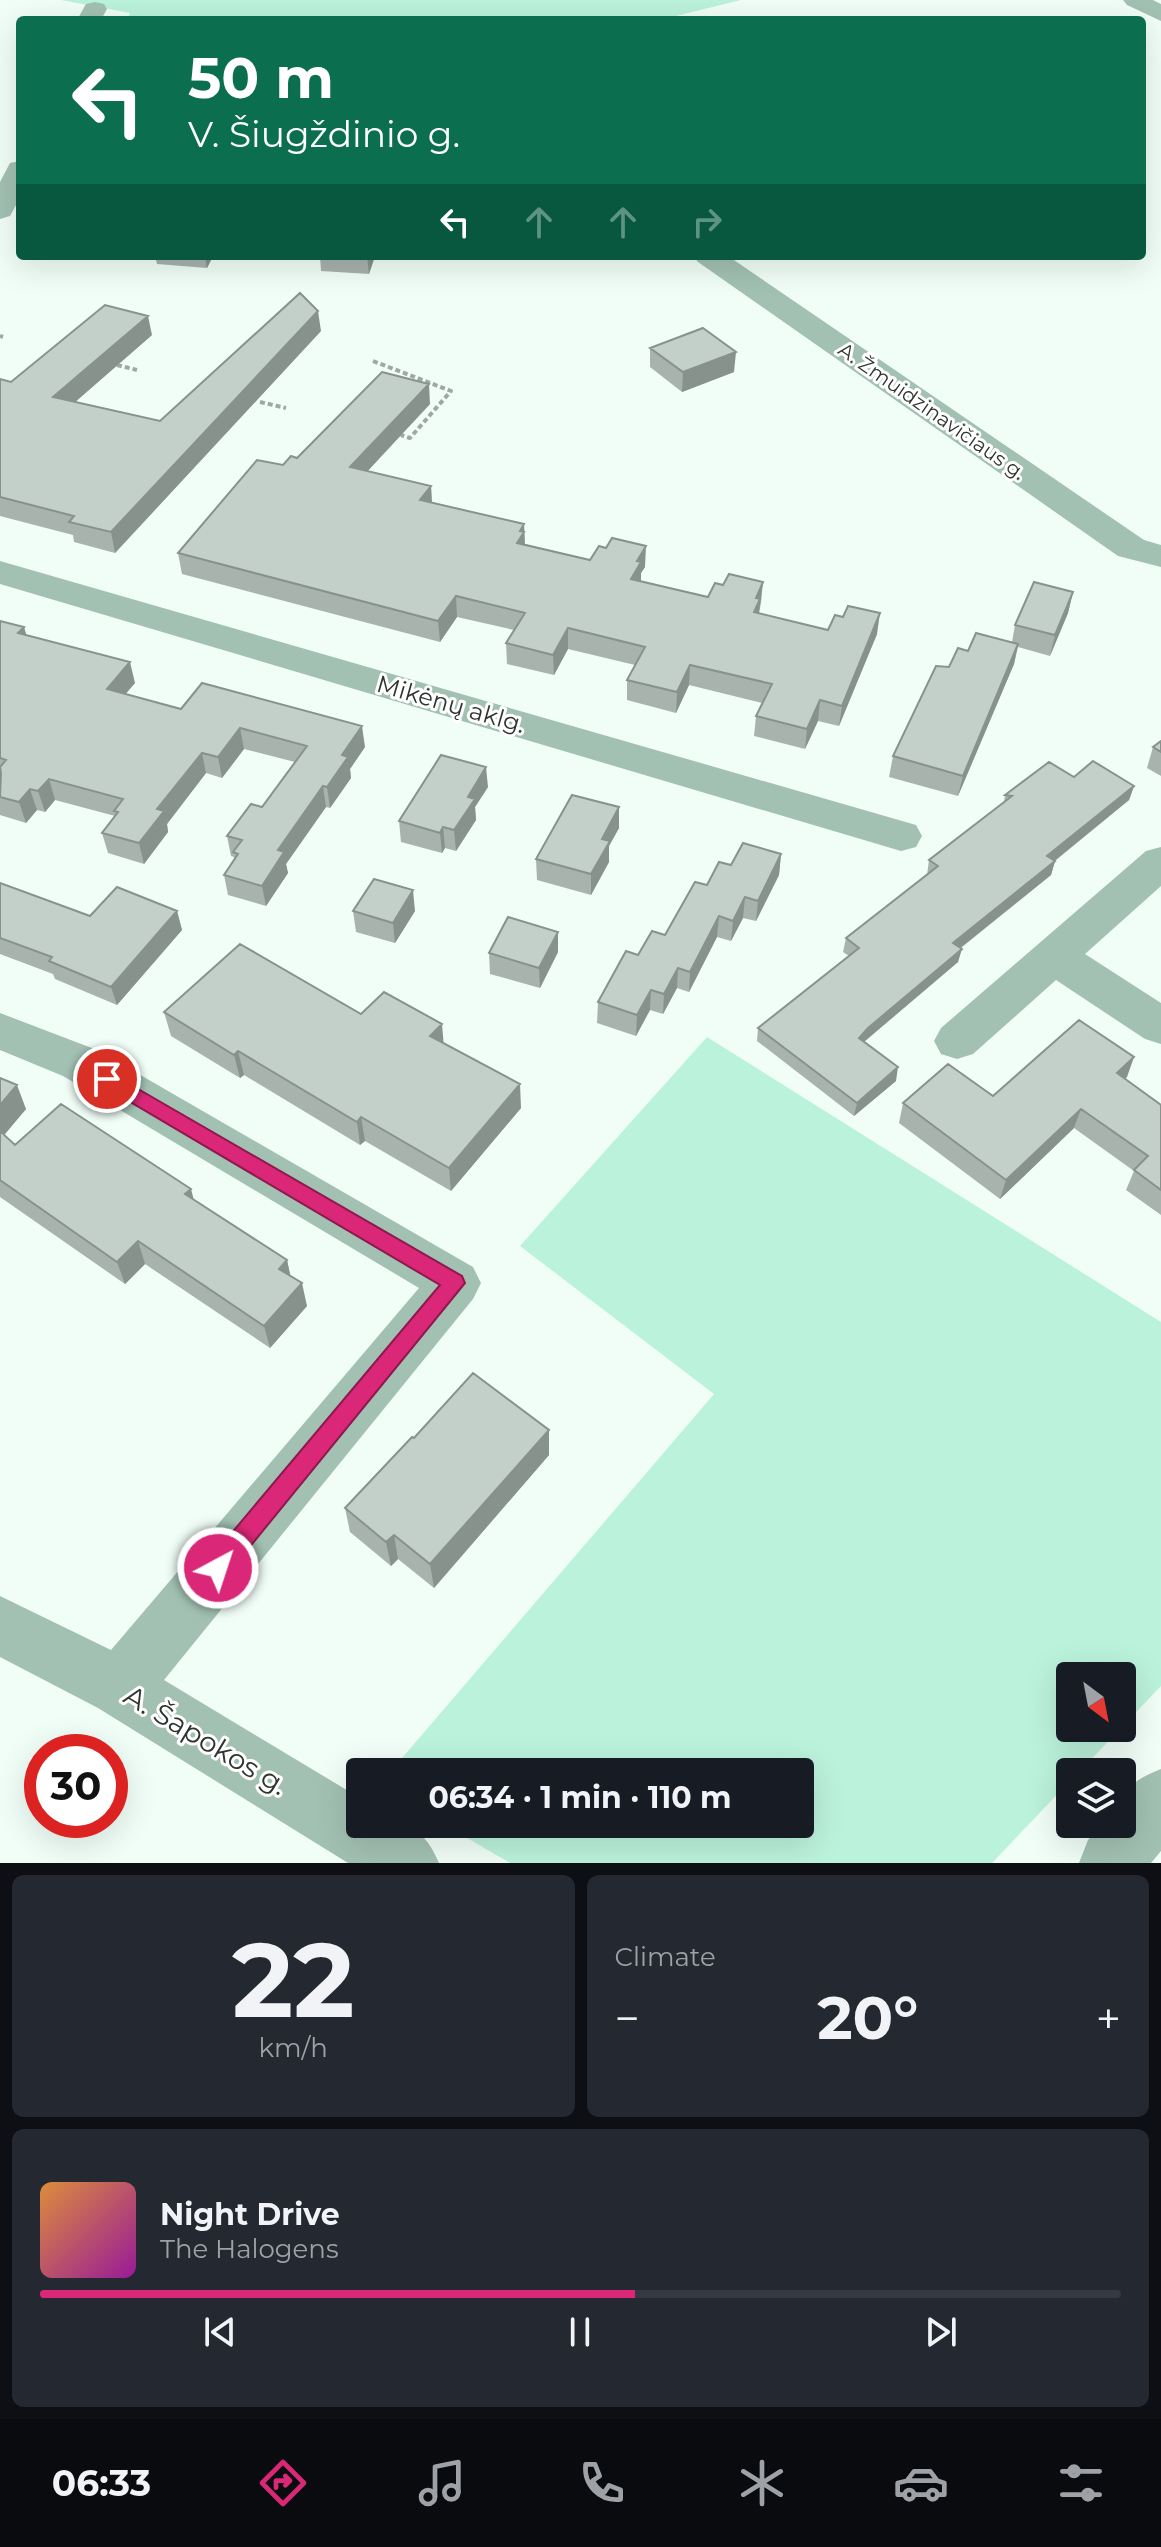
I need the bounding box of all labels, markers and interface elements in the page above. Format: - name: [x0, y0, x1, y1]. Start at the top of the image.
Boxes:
- text: 50 m: [188, 44, 334, 112]
- icon: left: [56, 48, 160, 152]
- text: V. Šiugždinio g.: [188, 112, 460, 156]
- icon: left: [433, 200, 477, 244]
- icon: ahead: [517, 200, 561, 244]
- icon: ahead: [601, 200, 645, 244]
- icon: right: [685, 200, 729, 244]
- street label: A. Žmuidzinavičiaus g.: [834, 337, 1030, 485]
- street label: Mikėnų aklg.: [374, 669, 528, 739]
- pin: [73, 1045, 141, 1113]
- icon: arrive: [85, 1057, 129, 1101]
- position arrow: [176, 1526, 260, 1610]
- north arrow: [1056, 1662, 1136, 1742]
- map controls: [1056, 1662, 1136, 1838]
- street label: A. Šapokos g.: [118, 1678, 294, 1802]
- speed limit sign: 30: [24, 1734, 128, 1838]
- button: layers: [1056, 1758, 1136, 1838]
- text: 06:34 · 1 min · 110 m: [428, 1779, 732, 1816]
- text: 22: [232, 1916, 355, 2043]
- text: Climate: [615, 1941, 716, 1973]
- text: 20°: [817, 1981, 918, 2054]
- text: −: [615, 1991, 640, 2045]
- text: +: [1096, 1991, 1121, 2045]
- text: km/h: [259, 2032, 328, 2064]
- text: Night Drive: [160, 2196, 340, 2233]
- text: The Halogens: [160, 2233, 339, 2265]
- icon: previous: [198, 2310, 242, 2354]
- icon: pause: [558, 2310, 602, 2354]
- icon: next: [919, 2310, 963, 2354]
- icon: directions: [255, 2455, 311, 2511]
- icon: music: [414, 2455, 470, 2511]
- icon: phone: [574, 2455, 630, 2511]
- icon: climate: [734, 2455, 790, 2511]
- icon: car: [893, 2455, 949, 2511]
- icon: filters: [1053, 2455, 1109, 2511]
- text: 06:33: [52, 2461, 151, 2505]

